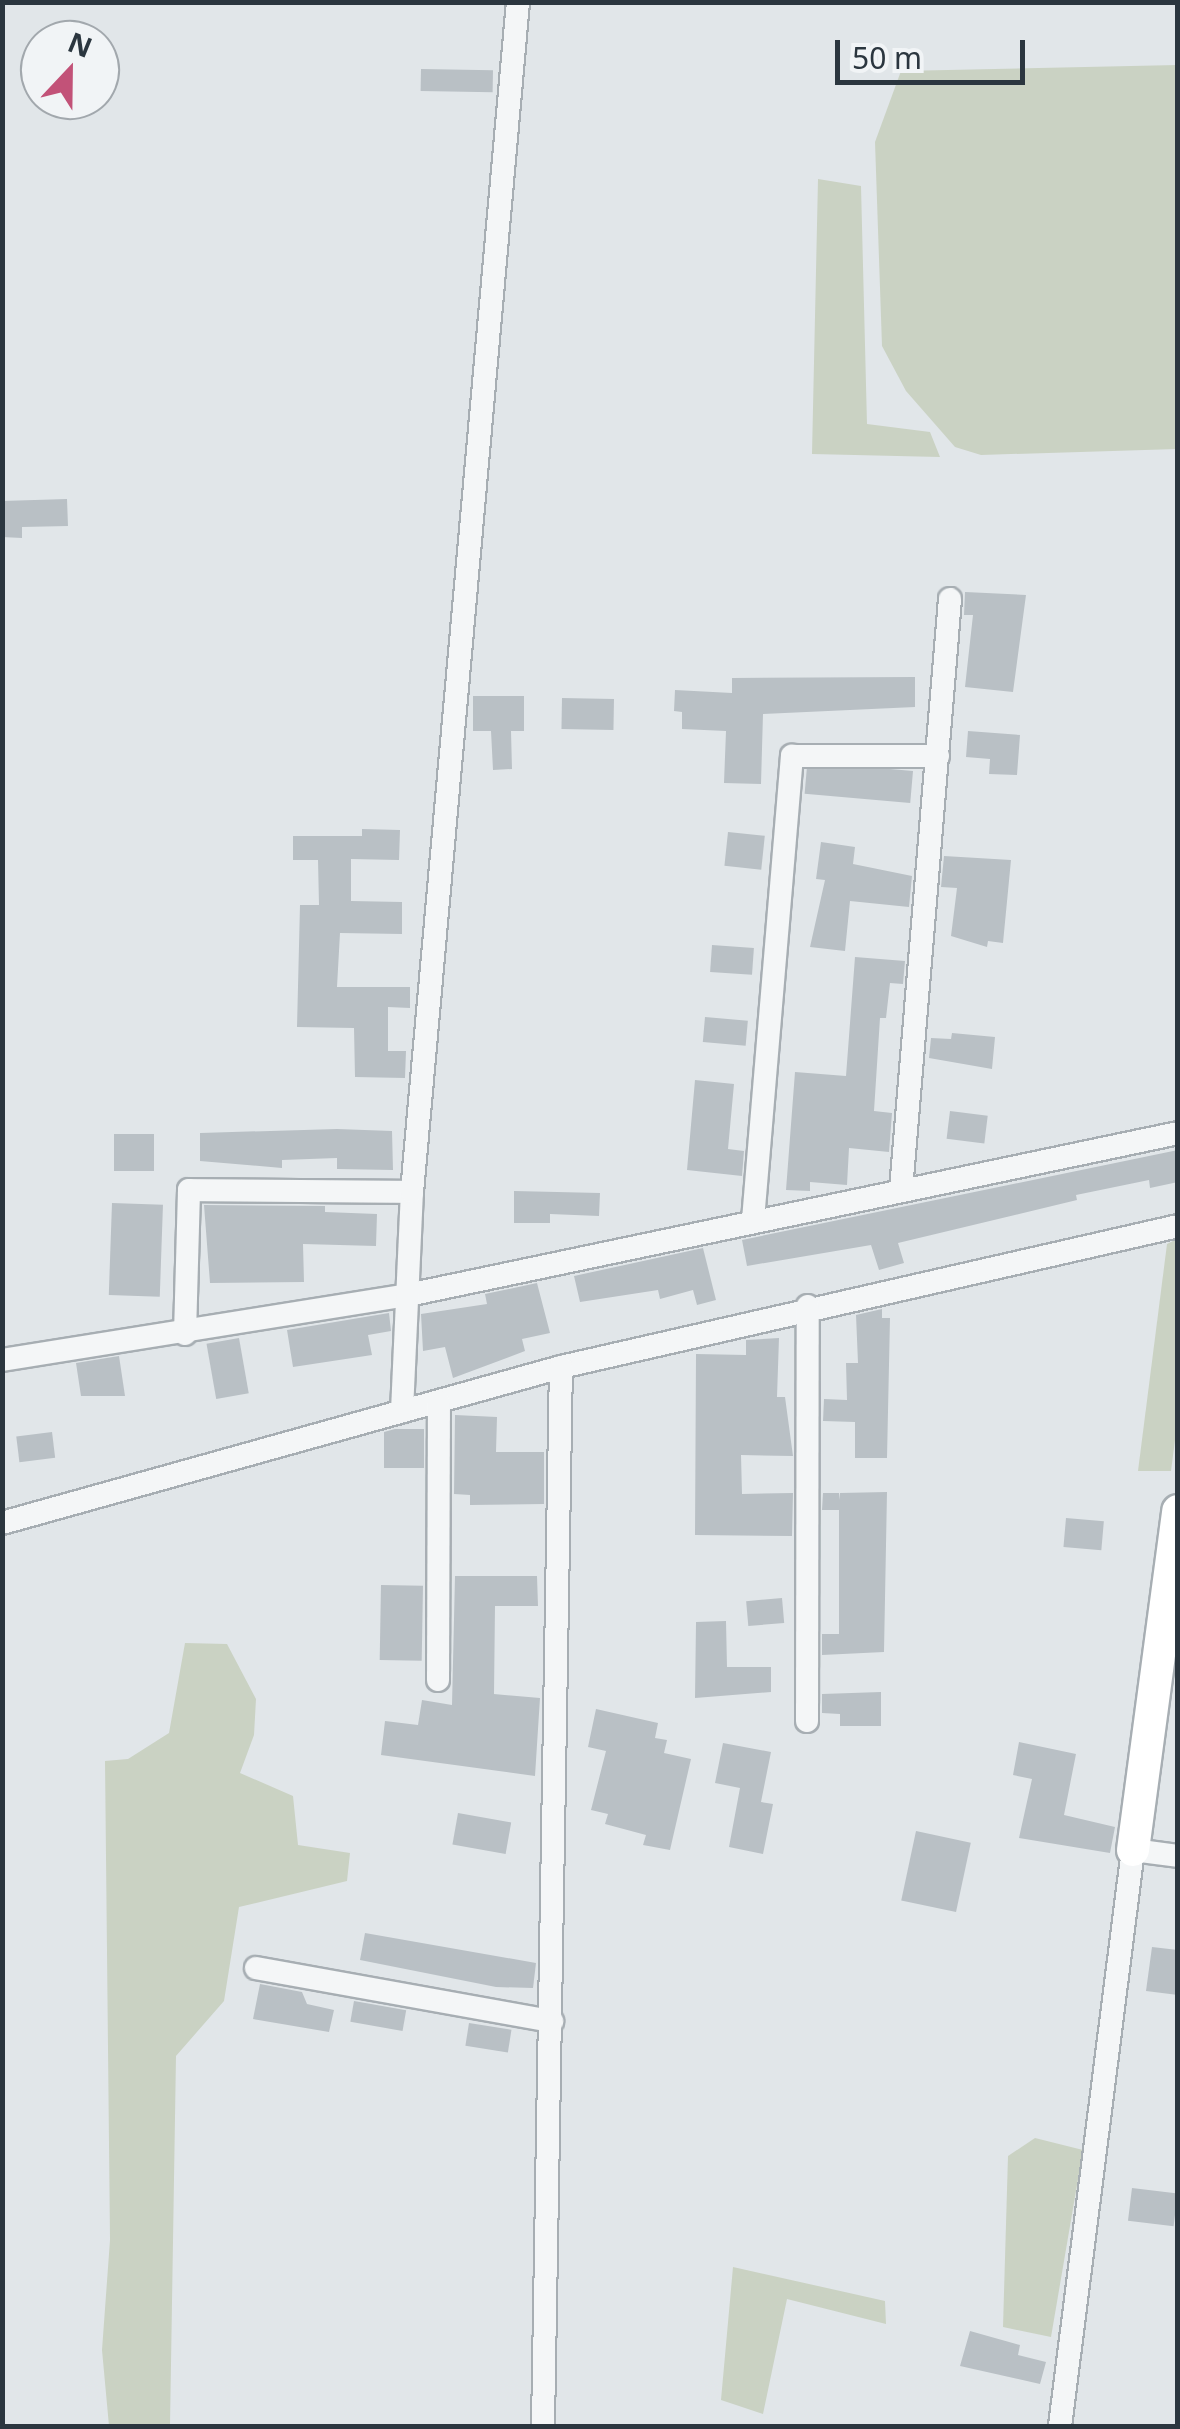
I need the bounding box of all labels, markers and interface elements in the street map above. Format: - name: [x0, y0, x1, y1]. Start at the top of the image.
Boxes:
- north arrow: [20, 20, 120, 120]
- scale bar: [840, 20, 1030, 82]
- text: N: [63, 22, 98, 66]
- text: 50 m: [852, 37, 922, 78]

